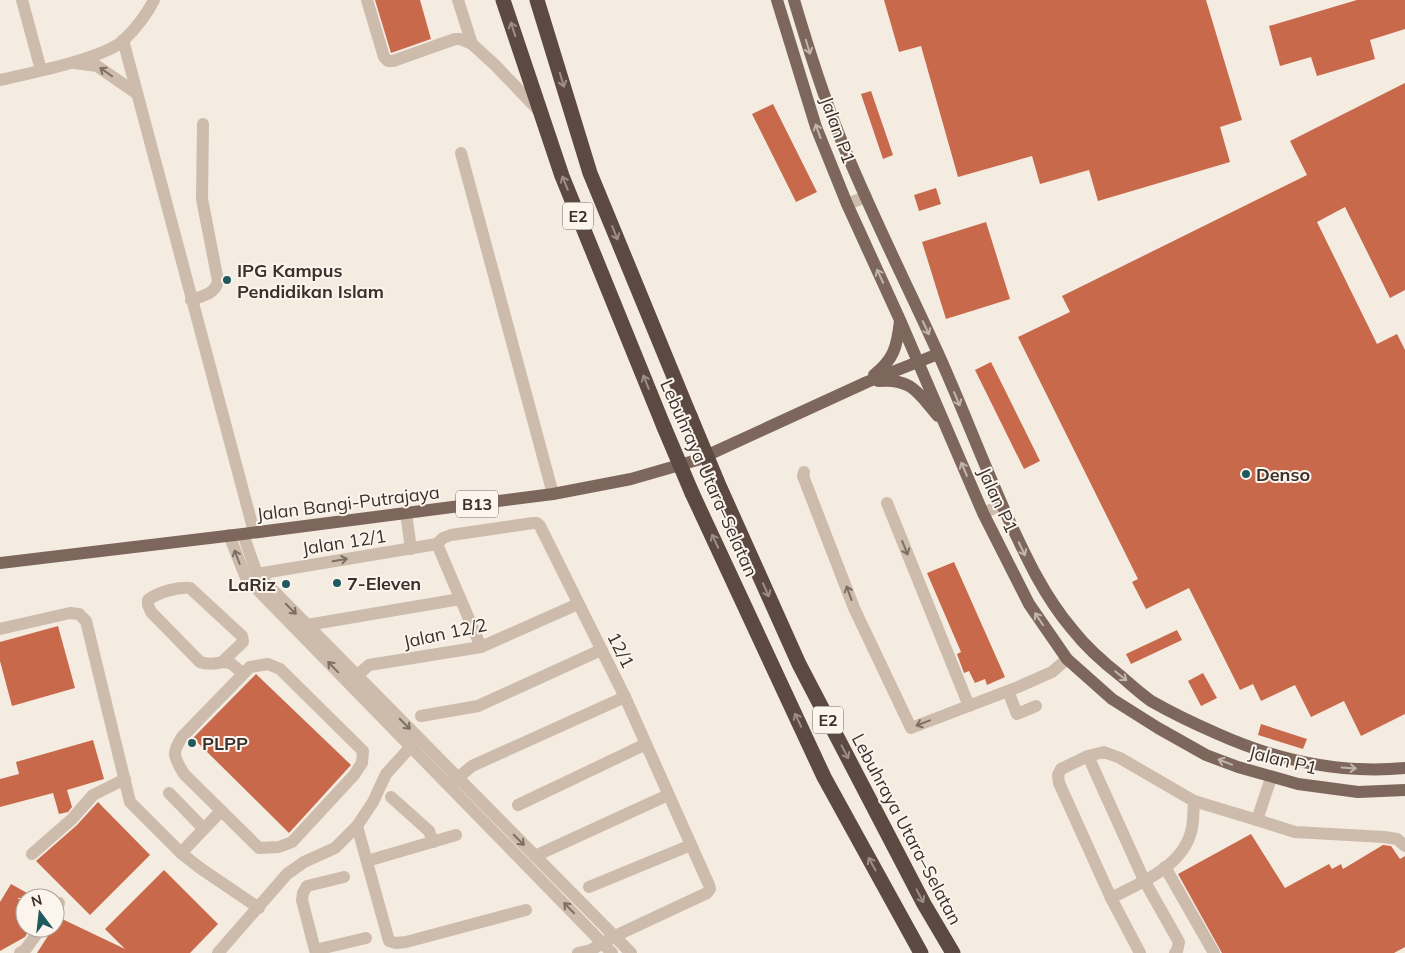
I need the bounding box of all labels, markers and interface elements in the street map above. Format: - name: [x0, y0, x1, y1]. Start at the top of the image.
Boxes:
- one-way arrow: [508, 22, 517, 37]
- one-way arrow: [803, 38, 813, 54]
- one-way arrow: [99, 67, 113, 77]
- one-way arrow: [557, 72, 567, 88]
- street label: Jalan P1: [815, 93, 861, 167]
- one-way arrow: [813, 123, 822, 139]
- one-way arrow: [559, 176, 569, 191]
- road number: E2: [563, 202, 593, 230]
- one-way arrow: [611, 225, 621, 240]
- place label: IPG Kampus Pendidikan Islam: [237, 259, 384, 303]
- one-way arrow: [874, 269, 884, 284]
- marker: IPG Kampus Pendidikan Islam: [221, 274, 233, 286]
- one-way arrow: [922, 320, 932, 335]
- one-way arrow: [640, 375, 650, 390]
- street label: Lebuhraya Utara–Selatan: [655, 376, 763, 580]
- one-way arrow: [953, 390, 962, 406]
- one-way arrow: [959, 462, 968, 477]
- place label: Denso: [1256, 463, 1310, 486]
- street label: Jalan P1: [973, 464, 1023, 536]
- marker: Denso: [1240, 468, 1252, 480]
- street label: Jalan Bangi-Putrajaya: [255, 480, 441, 526]
- road number: B13: [456, 490, 498, 518]
- street label: Jalan 12/1: [300, 524, 388, 560]
- one-way arrow: [709, 534, 719, 549]
- one-way arrow: [901, 540, 910, 556]
- one-way arrow: [1018, 541, 1028, 556]
- one-way arrow: [232, 550, 241, 565]
- one-way arrow: [331, 555, 347, 565]
- place label: 7-Eleven: [347, 572, 421, 595]
- place label: LaRiz: [228, 573, 276, 596]
- marker: 7-Eleven: [331, 577, 343, 589]
- marker: LaRiz: [280, 578, 292, 590]
- one-way arrow: [761, 582, 771, 597]
- one-way arrow: [844, 586, 853, 601]
- one-way arrow: [285, 603, 297, 615]
- street label: Jalan 12/2: [401, 613, 489, 653]
- one-way arrow: [1034, 613, 1044, 627]
- street label: 12/1: [602, 628, 640, 672]
- one-way arrow: [327, 661, 339, 673]
- one-way arrow: [1114, 671, 1127, 682]
- road number: E2: [813, 706, 843, 734]
- one-way arrow: [793, 713, 802, 728]
- one-way arrow: [399, 718, 411, 730]
- one-way arrow: [916, 719, 932, 728]
- street label: Lebuhraya Utara–Selatan: [847, 729, 967, 929]
- place label: PLPP: [202, 732, 248, 755]
- marker: PLPP: [186, 737, 198, 749]
- street label: Jalan P1: [1246, 740, 1320, 780]
- one-way arrow: [840, 744, 850, 759]
- one-way arrow: [1218, 757, 1233, 766]
- one-way arrow: [1341, 764, 1357, 773]
- one-way arrow: [513, 834, 526, 846]
- one-way arrow: [867, 857, 877, 872]
- north arrow: [15, 888, 65, 938]
- one-way arrow: [915, 888, 925, 903]
- text: N: [29, 890, 44, 911]
- one-way arrow: [563, 903, 575, 915]

